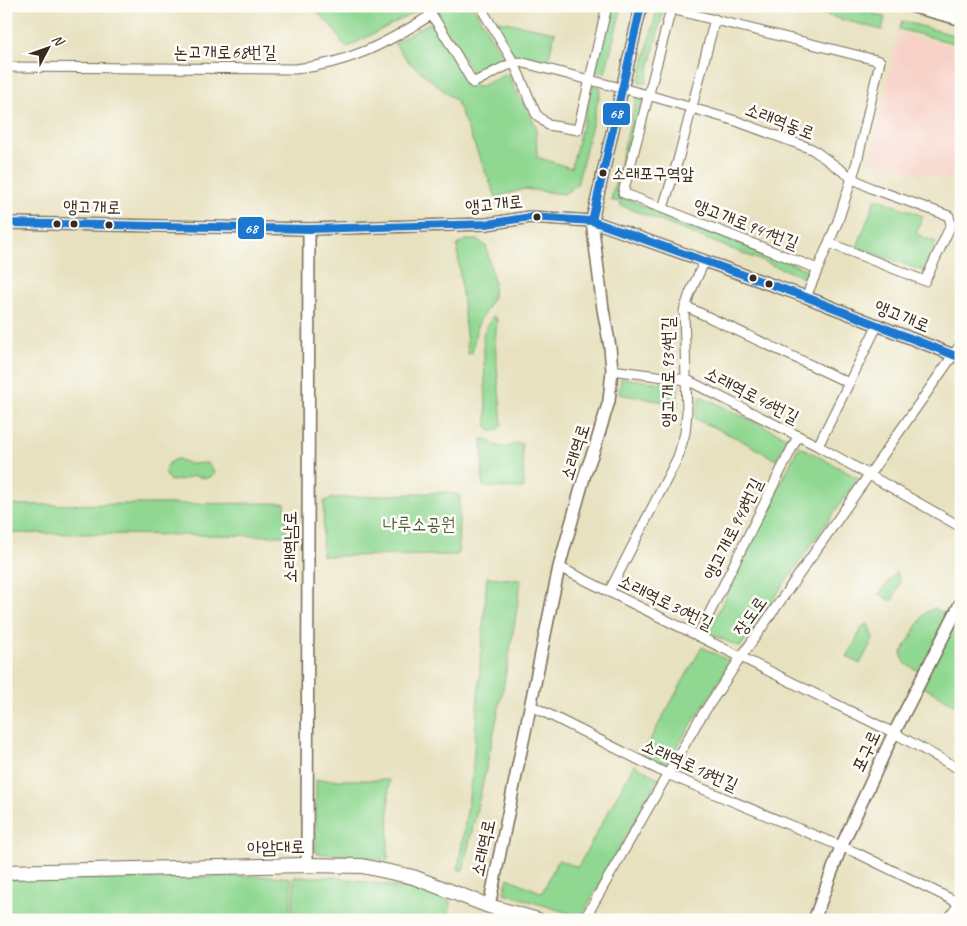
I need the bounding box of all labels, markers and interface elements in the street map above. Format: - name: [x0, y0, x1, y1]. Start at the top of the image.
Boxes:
- north arrow: [22, 22, 72, 72]
- text: N: [48, 31, 68, 50]
- street label: 논고개로68번길: [173, 41, 277, 63]
- street label: 소래역동로: [742, 98, 818, 144]
- line badge: 68: [602, 102, 631, 126]
- text: 68: [610, 105, 624, 122]
- place label: 소래포구역앞: [612, 163, 694, 184]
- marker: 소래포구역앞: [598, 168, 608, 178]
- street label: 앵고개로: [464, 190, 524, 218]
- street label: 앵고개로941번길: [690, 194, 802, 254]
- street label: 앵고개로: [63, 195, 121, 219]
- unlabelled marker: [532, 212, 542, 222]
- line badge: 68: [237, 216, 265, 240]
- unlabelled marker: [52, 219, 62, 229]
- unlabelled marker: [69, 219, 79, 229]
- unlabelled marker: [104, 220, 114, 230]
- text: 68: [245, 220, 259, 237]
- unlabelled marker: [748, 273, 758, 283]
- unlabelled marker: [764, 279, 774, 289]
- street label: 앵고개로: [871, 295, 933, 337]
- street label: 앵고개로934번길: [657, 316, 679, 428]
- street label: 소래역로46번길: [701, 362, 803, 428]
- street label: 소래역로: [556, 421, 594, 483]
- street label: 앵고개로948번길: [699, 474, 767, 584]
- street label: 소래역남로: [279, 511, 301, 583]
- park label: 나루소공원: [383, 513, 455, 535]
- street label: 소래역로30번길: [615, 570, 718, 635]
- street label: 장도로: [729, 592, 771, 640]
- street label: 포구로: [847, 727, 885, 775]
- street label: 소래역로18번길: [638, 734, 742, 796]
- street label: 소래역로: [466, 817, 500, 879]
- street label: 아암대로: [247, 835, 305, 859]

